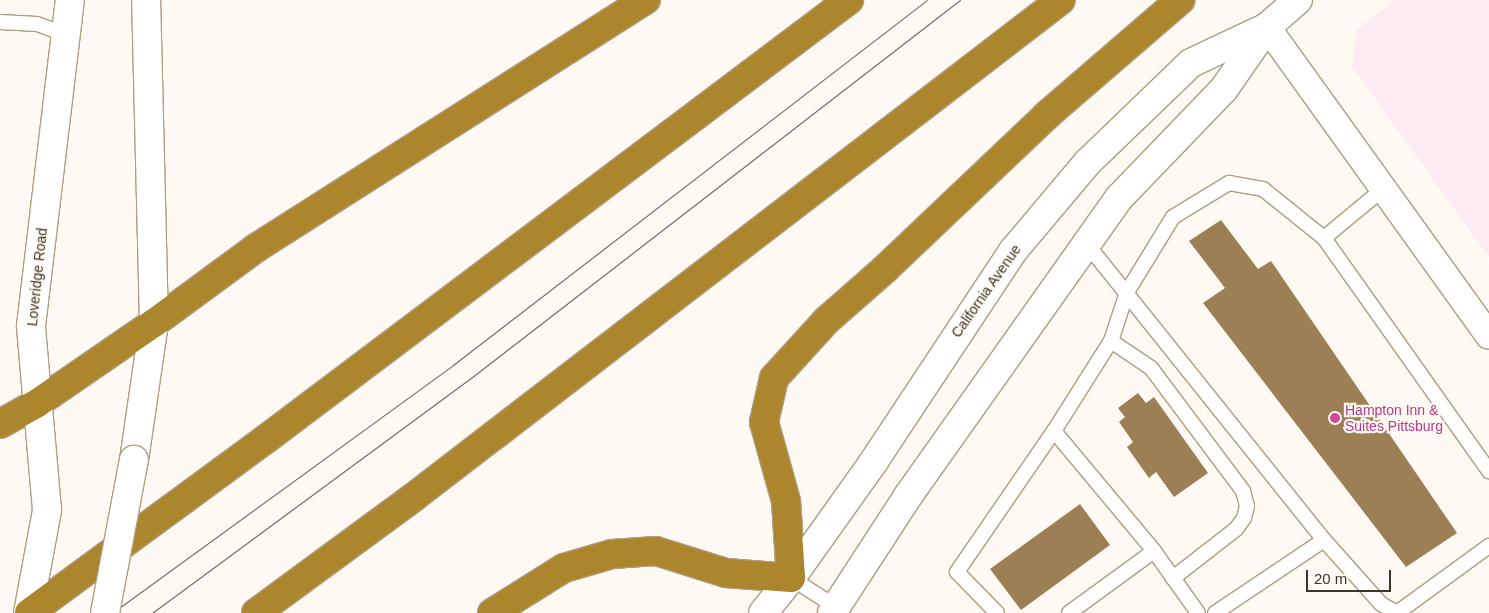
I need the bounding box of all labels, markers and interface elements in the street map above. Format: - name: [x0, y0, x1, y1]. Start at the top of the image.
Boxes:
- street label: Loveridge Road: [23, 227, 51, 327]
- street label: California Avenue: [947, 241, 1025, 341]
- place label: Hampton Inn & Suites Pittsburg: [1345, 402, 1443, 434]
- marker: Hampton Inn & Suites Pittsburg: [1329, 412, 1341, 424]
- scale bar: [1309, 560, 1394, 592]
- text: 20 m: [1314, 570, 1347, 587]

